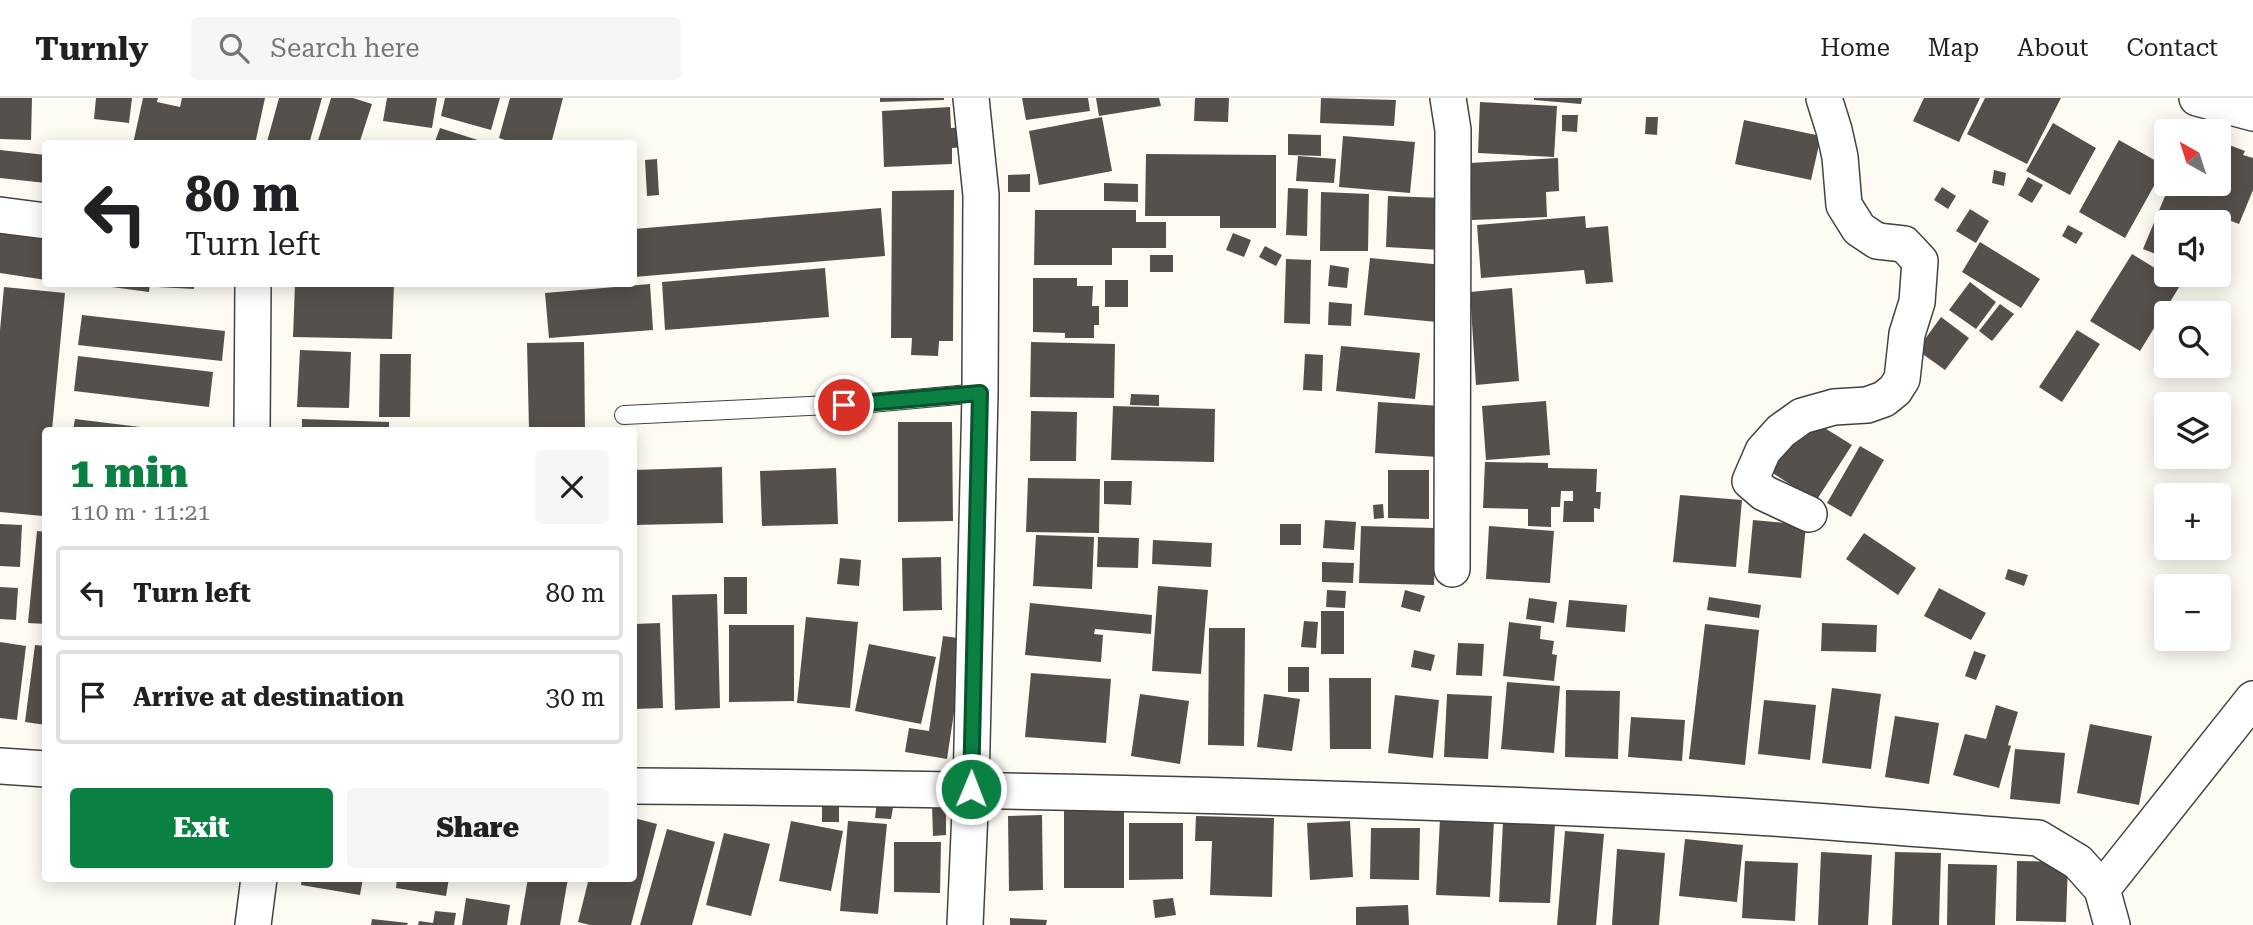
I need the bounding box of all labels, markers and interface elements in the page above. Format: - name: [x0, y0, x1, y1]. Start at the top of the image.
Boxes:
- search box: [191, 17, 681, 80]
- text: Turnly: [35, 29, 149, 68]
- icon: search: [215, 29, 253, 67]
- text: Search here: [271, 33, 419, 63]
- text: Home: [1820, 34, 1890, 62]
- text: Map: [1928, 34, 1979, 62]
- text: About: [2017, 34, 2088, 62]
- text: Contact: [2126, 34, 2218, 62]
- north arrow: [2154, 119, 2231, 196]
- map controls: [2154, 119, 2231, 651]
- text: 80 m: [185, 166, 300, 223]
- icon: left: [70, 168, 161, 259]
- button: sound: [2154, 210, 2231, 287]
- text: Turn left: [185, 225, 320, 263]
- button: search: [2154, 301, 2231, 378]
- pin: [814, 375, 874, 435]
- icon: arrive: [825, 386, 863, 424]
- button: layers: [2154, 392, 2231, 469]
- text: 1 min: [70, 448, 188, 497]
- button: close: [535, 450, 609, 524]
- button: +: [2154, 483, 2231, 560]
- text: 110 m · 11:21: [70, 499, 210, 526]
- icon: left: [74, 574, 112, 612]
- button: −: [2154, 574, 2231, 651]
- text: Turn left: [133, 578, 251, 608]
- text: 80 m: [546, 578, 605, 608]
- icon: arrive: [74, 678, 112, 716]
- text: Arrive at destination: [133, 682, 404, 712]
- text: 30 m: [546, 682, 605, 712]
- position arrow: [934, 752, 1008, 826]
- button: Exit: [70, 788, 333, 868]
- button: Share: [347, 788, 609, 868]

